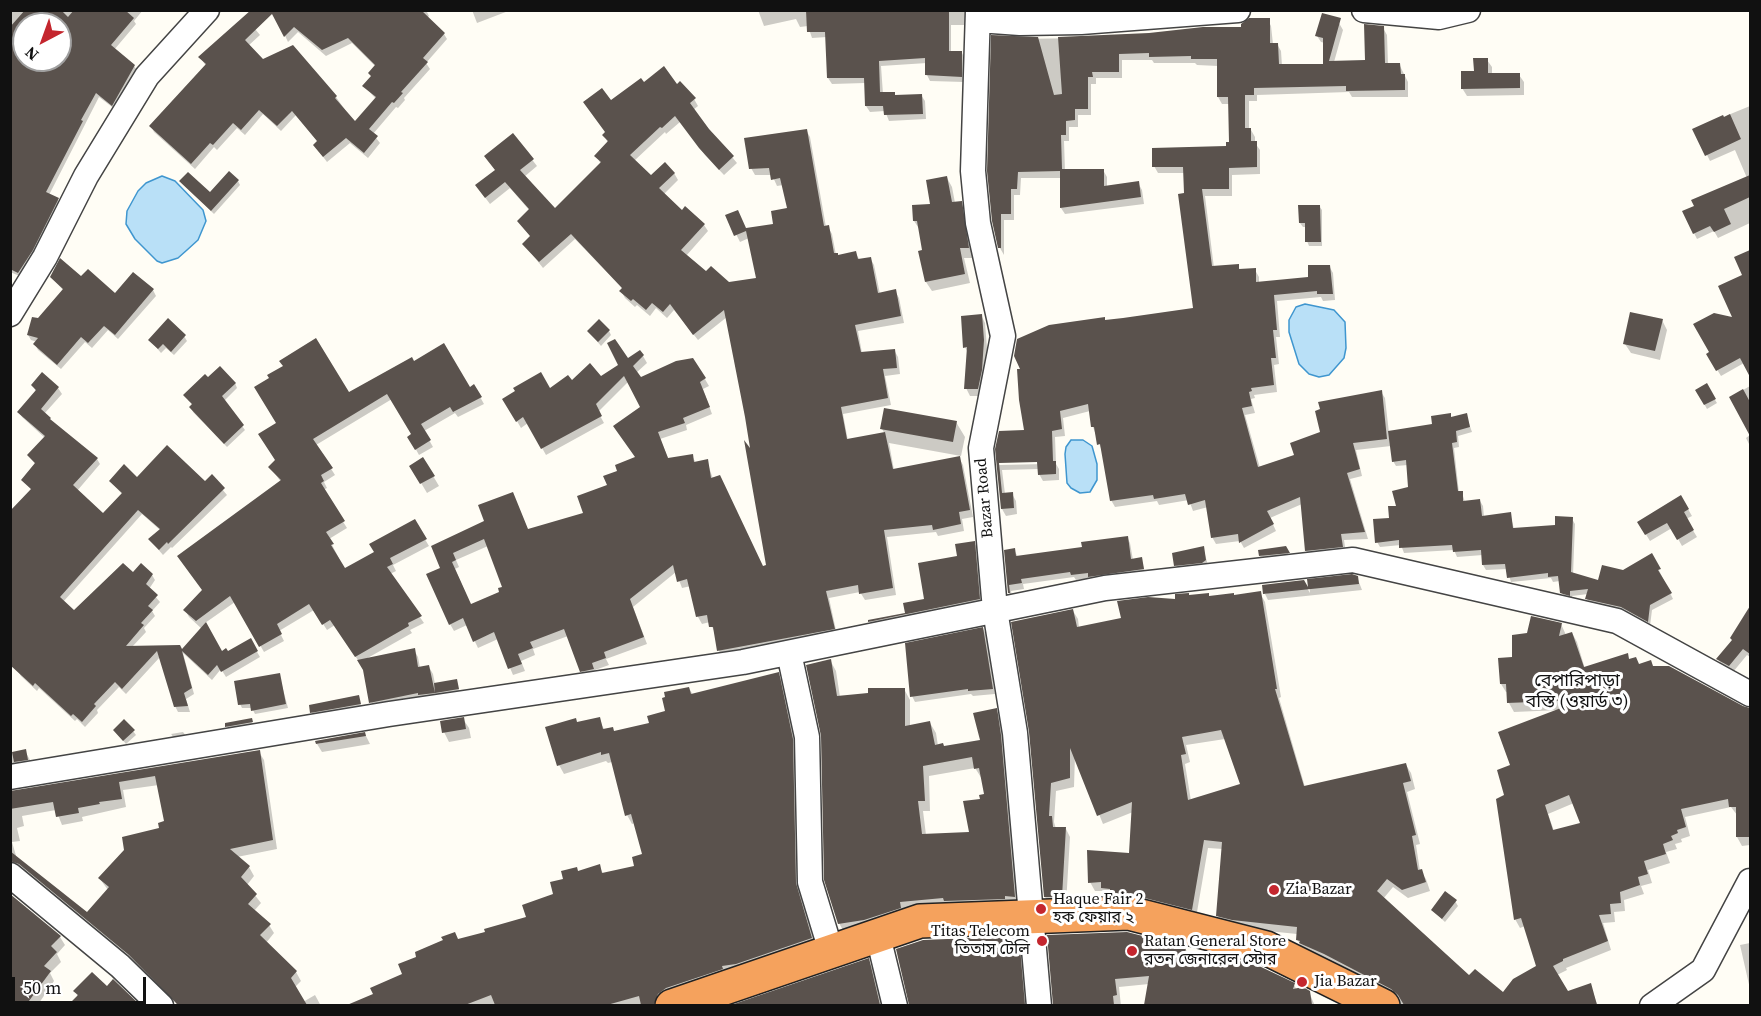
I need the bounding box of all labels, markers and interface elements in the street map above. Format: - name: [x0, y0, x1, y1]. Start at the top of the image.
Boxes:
- north arrow: [12, 12, 72, 72]
- text: N: [20, 42, 43, 66]
- street label: Bazar Road: [972, 457, 998, 539]
- district label: বেপারিপাড়া বস্তি (ওয়ার্ড ৩): [1526, 670, 1628, 712]
- place label: Zia Bazar: [1286, 880, 1352, 900]
- marker: Zia Bazar: [1267, 883, 1281, 897]
- place label: Haque Fair 2 হক ফেয়ার ২: [1053, 890, 1143, 928]
- marker: Haque Fair 2 হক ফেয়ার ২: [1034, 902, 1048, 916]
- place label: Titas Telecom তিতাস টেলি: [931, 922, 1030, 960]
- place label: Ratan General Store রতন জেনারেল স্টোর: [1144, 932, 1286, 970]
- marker: Titas Telecom তিতাস টেলি: [1035, 934, 1049, 948]
- marker: Ratan General Store রতন জেনারেল স্টোর: [1125, 944, 1139, 958]
- scale bar: [15, 965, 148, 1003]
- place label: Jia Bazar: [1314, 972, 1377, 992]
- text: 50 m: [23, 975, 61, 1000]
- marker: Jia Bazar: [1295, 975, 1309, 989]

